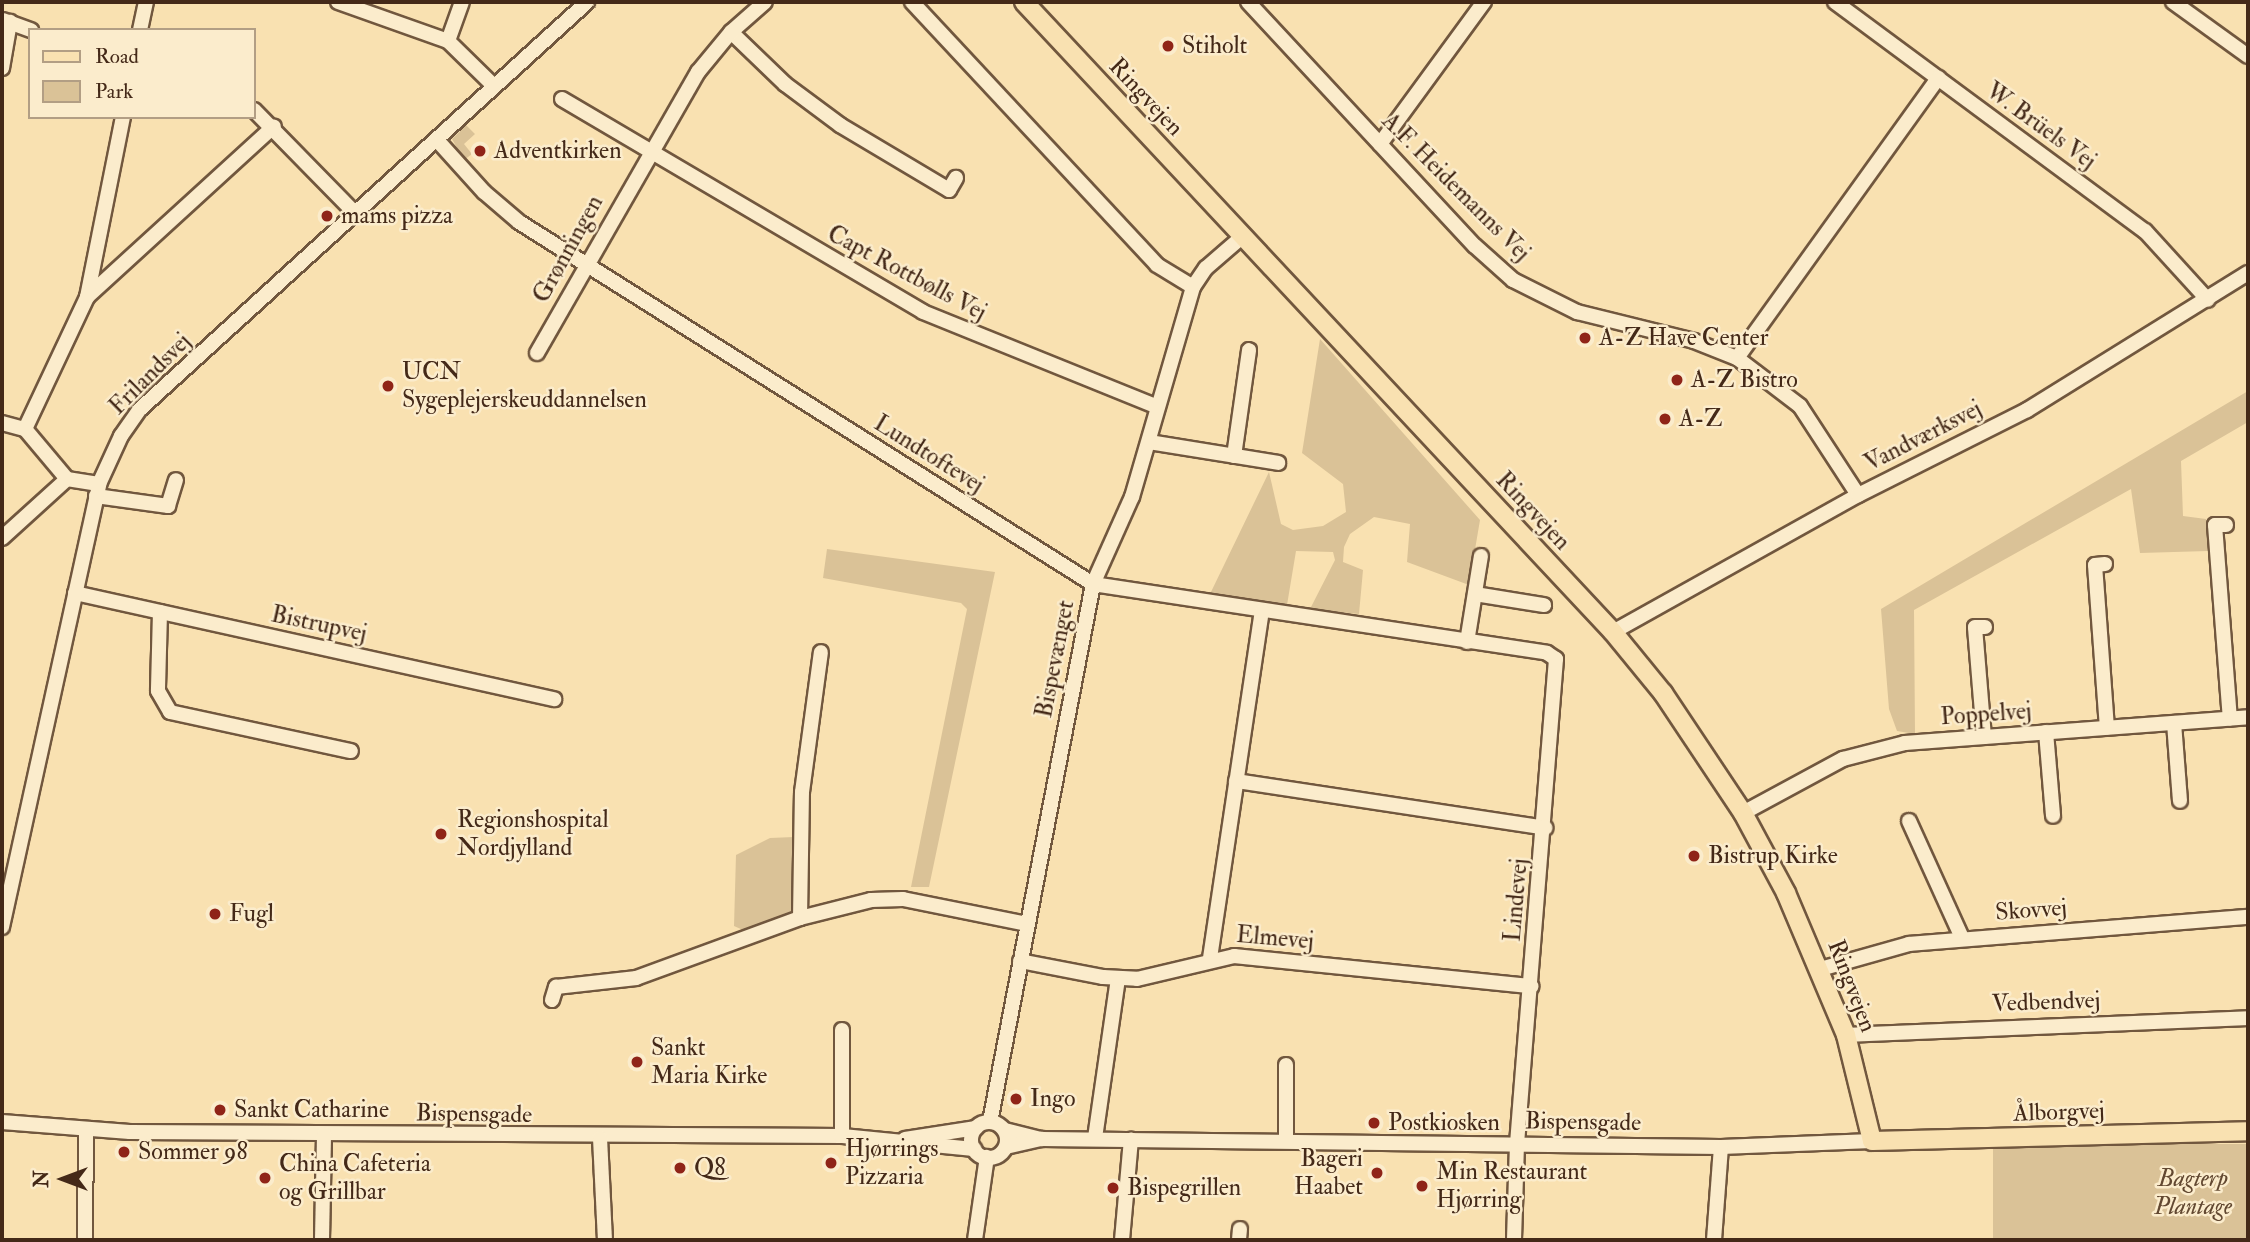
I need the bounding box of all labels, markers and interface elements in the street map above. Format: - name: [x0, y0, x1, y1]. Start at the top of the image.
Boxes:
- legend: [28, 28, 256, 119]
- place label: Stiholt: [1182, 32, 1247, 60]
- marker: Stiholt: [1160, 38, 1176, 54]
- text: Road: [95, 43, 139, 70]
- street label: Ringvejen: [1103, 52, 1189, 142]
- street label: W. Brüels Vej: [1980, 76, 2102, 176]
- text: Park: [95, 78, 133, 105]
- street label: A.F. Heidemanns Vej: [1376, 107, 1536, 267]
- place label: Adventkirken: [494, 137, 622, 165]
- marker: Adventkirken: [472, 143, 488, 159]
- street label: Grønningen: [527, 190, 609, 308]
- place label: mams pizza: [341, 202, 453, 230]
- marker: mams pizza: [319, 208, 335, 224]
- street label: Capt Rottbølls Vej: [823, 219, 991, 327]
- place label: A-Z Have Center: [1599, 324, 1768, 352]
- street label: Frilandsvej: [103, 327, 197, 421]
- marker: A-Z Have Center: [1577, 330, 1593, 346]
- place label: UCN Sygeplejerskeuddannelsen: [402, 358, 647, 414]
- place label: A-Z Bistro: [1691, 366, 1798, 394]
- marker: A-Z Bistro: [1669, 372, 1685, 388]
- marker: UCN Sygeplejerskeuddannelsen: [380, 378, 396, 394]
- street label: Vandværksvej: [1860, 394, 1986, 478]
- place label: A-Z: [1679, 405, 1722, 433]
- street label: Lundtoftevej: [869, 409, 989, 499]
- marker: A-Z: [1657, 411, 1673, 427]
- street label: Ringvejen: [1490, 466, 1576, 556]
- street label: Bispevænget: [1029, 598, 1081, 720]
- street label: Bistrupvej: [269, 600, 369, 648]
- street label: Poppelvej: [1940, 696, 2032, 732]
- place label: Regionshospital Nordjylland: [457, 806, 609, 862]
- marker: Regionshospital Nordjylland: [431, 824, 451, 844]
- place label: Bistrup Kirke: [1708, 842, 1838, 870]
- marker: Bistrup Kirke: [1686, 848, 1702, 864]
- street label: Lindevej: [1498, 857, 1534, 943]
- street label: Skovvej: [1994, 893, 2068, 927]
- place label: Fugl: [229, 900, 274, 928]
- marker: Fugl: [207, 906, 223, 922]
- street label: Elmevej: [1235, 920, 1315, 956]
- street label: Ringvejen: [1821, 936, 1883, 1036]
- street label: Vedbendvej: [1991, 986, 2101, 1018]
- place label: Sankt Maria Kirke: [651, 1034, 767, 1090]
- marker: Sankt Maria Kirke: [629, 1054, 645, 1070]
- place label: Ingo: [1030, 1085, 1075, 1113]
- marker: Ingo: [1008, 1091, 1024, 1107]
- place label: Sankt Catharine: [234, 1096, 389, 1124]
- street label: Ålborgvej: [2013, 1096, 2105, 1128]
- street label: Bispensgade: [416, 1099, 532, 1129]
- marker: Sankt Catharine: [212, 1102, 228, 1118]
- street label: Bispensgade: [1525, 1107, 1641, 1137]
- place label: Postkiosken: [1388, 1109, 1500, 1137]
- marker: Postkiosken: [1366, 1115, 1382, 1131]
- place label: Hjørrings Pizzaria: [845, 1135, 938, 1191]
- place label: Sommer 98: [138, 1138, 248, 1166]
- north arrow: [28, 1144, 98, 1214]
- marker: Sommer 98: [116, 1144, 132, 1160]
- place label: Bageri Haabet: [1294, 1145, 1363, 1201]
- place label: China Cafeteria og Grillbar: [279, 1150, 431, 1206]
- place label: Q8: [694, 1154, 726, 1182]
- marker: Hjørrings Pizzaria: [823, 1155, 839, 1171]
- place label: Min Restaurant Hjørring: [1436, 1158, 1587, 1214]
- marker: Q8: [672, 1160, 688, 1176]
- marker: Bageri Haabet: [1369, 1165, 1385, 1181]
- park label: Bagterp Plantage: [2154, 1165, 2232, 1221]
- marker: China Cafeteria og Grillbar: [257, 1170, 273, 1186]
- text: N: [30, 1171, 54, 1188]
- place label: Bispegrillen: [1127, 1174, 1241, 1202]
- marker: Min Restaurant Hjørring: [1414, 1178, 1430, 1194]
- marker: Bispegrillen: [1105, 1180, 1121, 1196]

